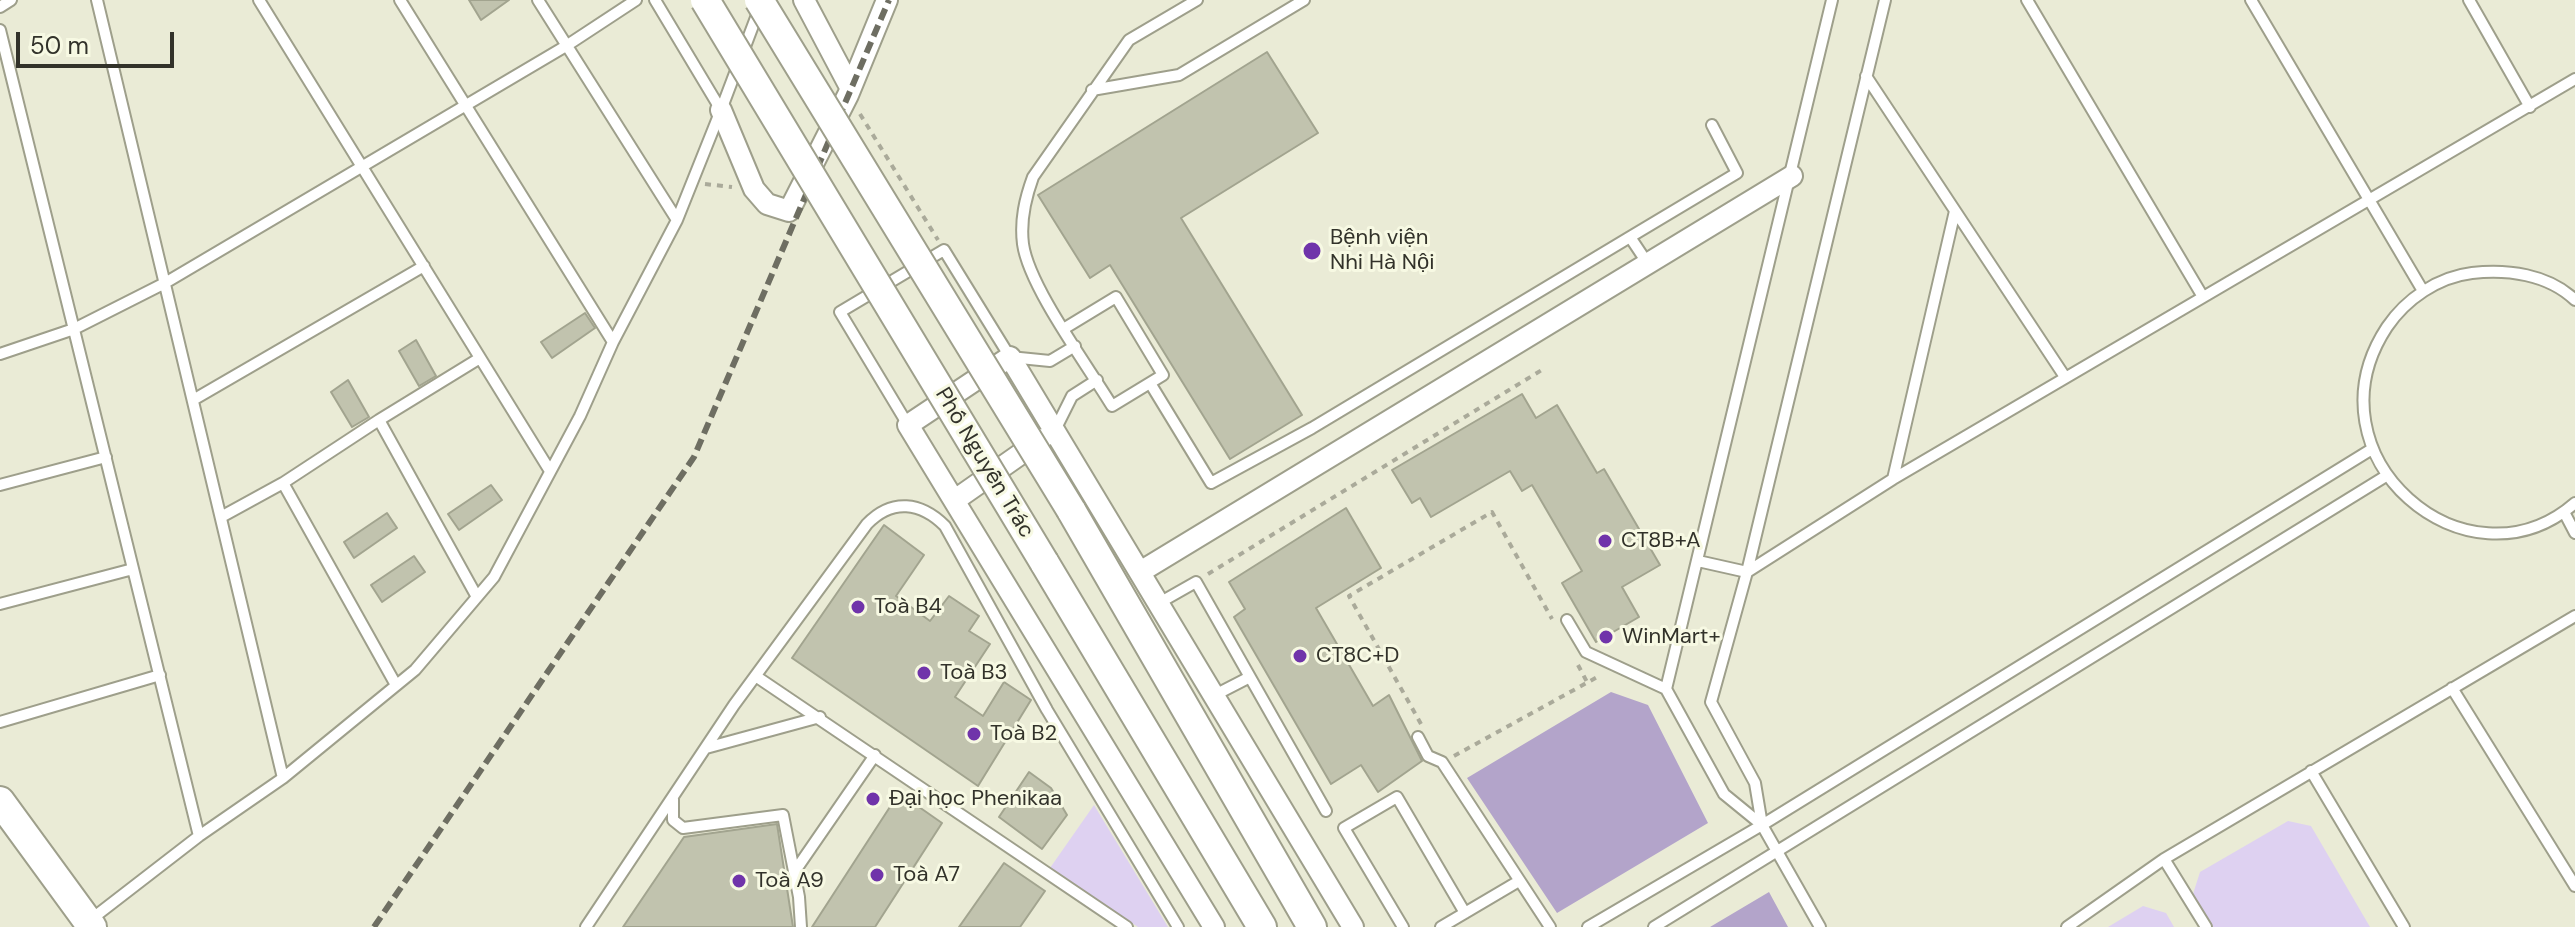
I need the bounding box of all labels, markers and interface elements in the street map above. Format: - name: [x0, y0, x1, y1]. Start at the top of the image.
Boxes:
- scale bar: [20, 16, 178, 66]
- text: 50 m: [30, 30, 89, 61]
- place label: Bệnh viện Nhi Hà Nội: [1330, 225, 1435, 276]
- marker: Bệnh viện Nhi Hà Nội: [1301, 240, 1323, 262]
- street label: Phố Nguyễn Trác: [929, 383, 1039, 543]
- place label: CT8B+A: [1621, 528, 1701, 554]
- marker: CT8B+A: [1596, 532, 1614, 550]
- place label: Toà B4: [874, 594, 942, 620]
- marker: Toà B4: [849, 598, 867, 616]
- place label: WinMart+: [1622, 624, 1721, 650]
- marker: WinMart+: [1597, 628, 1615, 646]
- place label: CT8C+D: [1316, 643, 1399, 669]
- marker: CT8C+D: [1291, 647, 1309, 665]
- place label: Toà B3: [940, 660, 1007, 686]
- marker: Toà B3: [915, 664, 933, 682]
- place label: Toà B2: [990, 721, 1057, 747]
- marker: Toà B2: [965, 725, 983, 743]
- place label: Đại học Phenikaa: [889, 786, 1062, 812]
- marker: Đại học Phenikaa: [864, 790, 882, 808]
- place label: Toà A7: [893, 862, 960, 888]
- marker: Toà A7: [868, 866, 886, 884]
- place label: Toà A9: [755, 868, 824, 894]
- marker: Toà A9: [730, 872, 748, 890]

